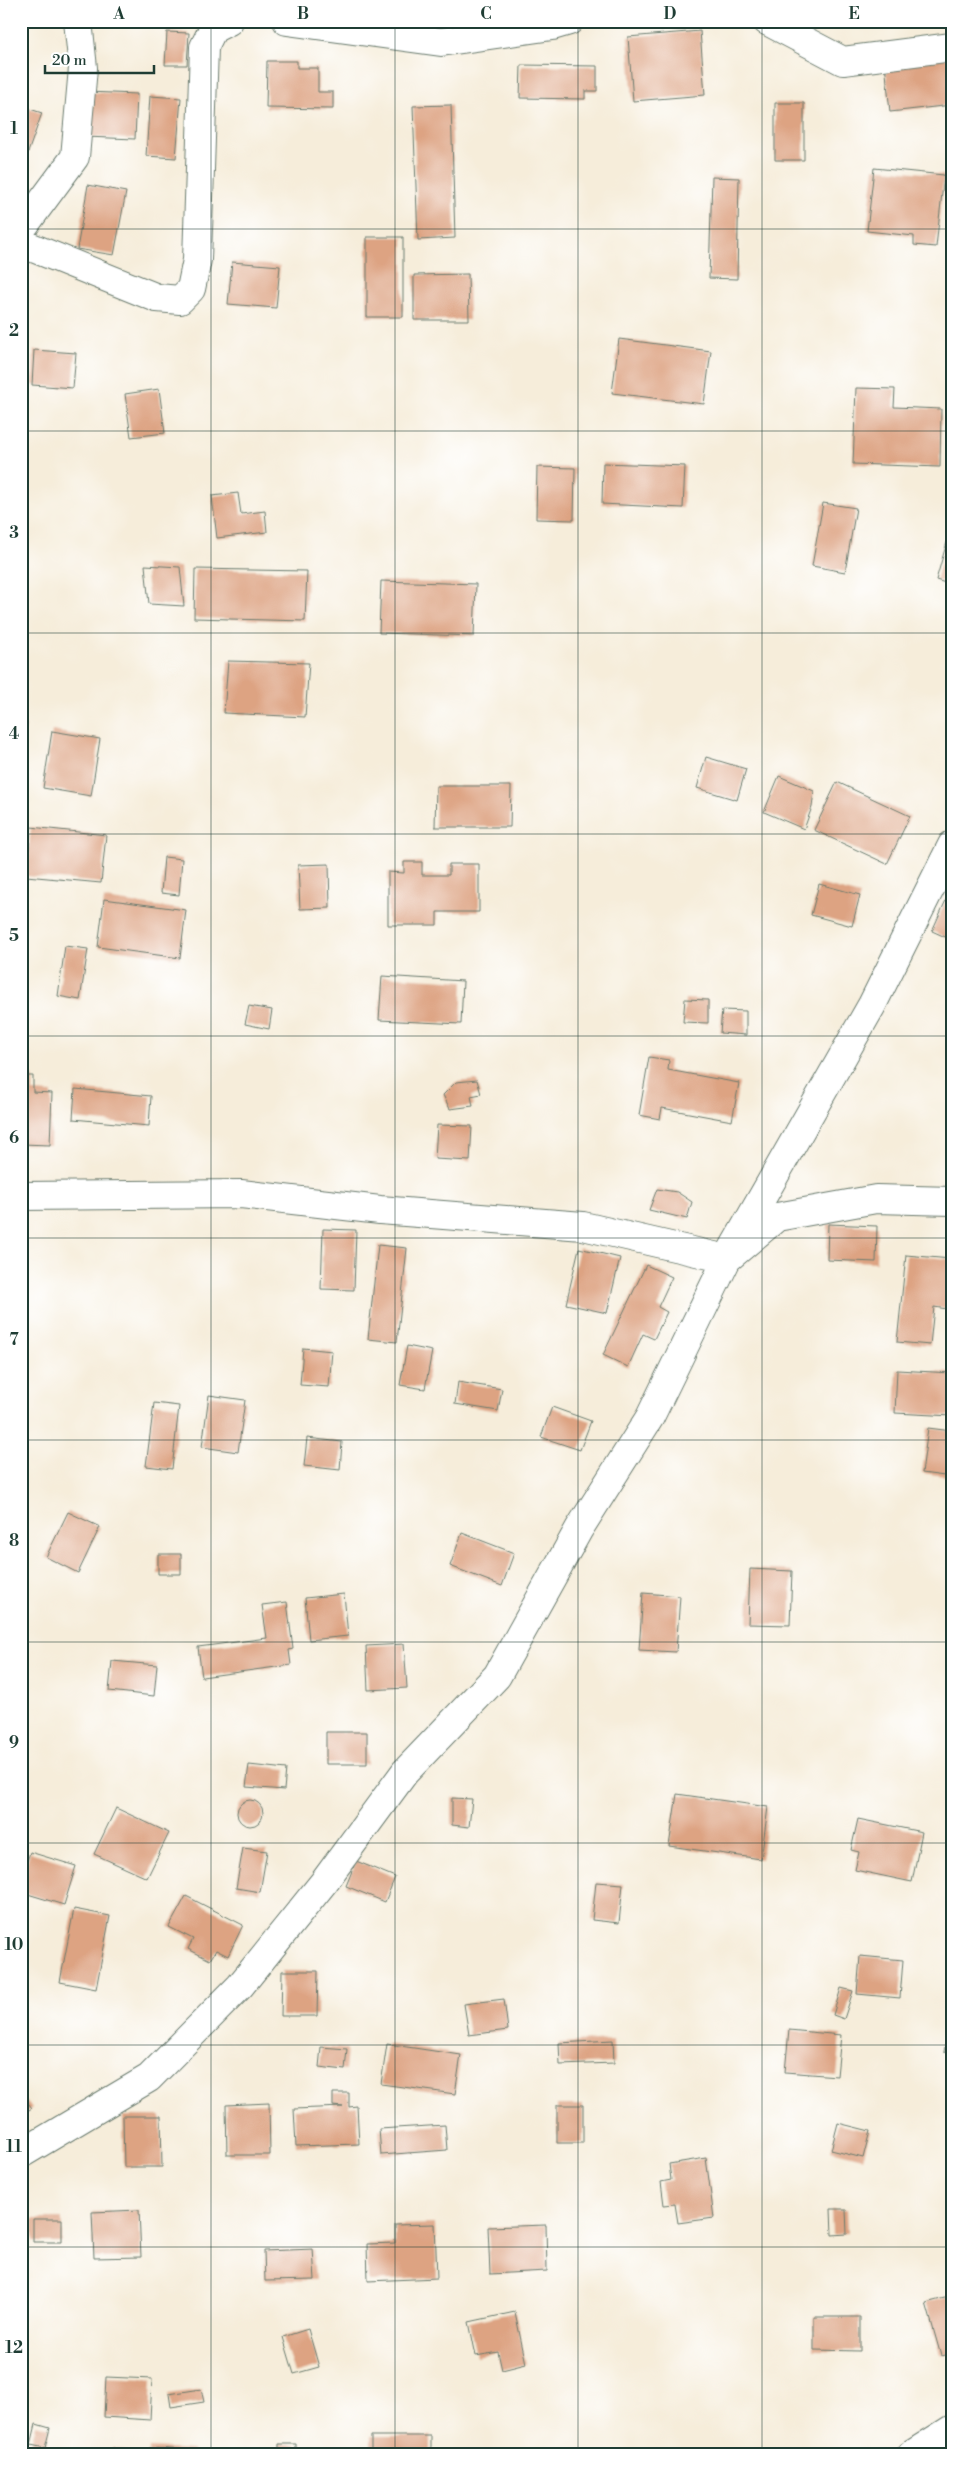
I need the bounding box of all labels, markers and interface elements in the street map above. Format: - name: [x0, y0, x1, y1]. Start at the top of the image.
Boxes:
- text: A: [112, 4, 125, 24]
- text: B: [297, 4, 309, 24]
- text: C: [480, 4, 492, 24]
- text: D: [664, 4, 677, 24]
- text: E: [848, 4, 860, 24]
- scale bar: [45, 42, 154, 74]
- text: 20 m: [52, 51, 87, 70]
- text: 1: [10, 119, 18, 139]
- text: 2: [9, 321, 19, 341]
- text: 3: [9, 523, 19, 543]
- text: 4: [9, 724, 20, 744]
- text: 5: [9, 926, 19, 946]
- text: 6: [9, 1128, 19, 1148]
- text: 7: [9, 1330, 19, 1350]
- text: 8: [9, 1531, 19, 1551]
- text: 9: [9, 1733, 19, 1753]
- text: 10: [5, 1935, 23, 1955]
- text: 11: [6, 2137, 22, 2157]
- text: 12: [5, 2338, 23, 2358]

